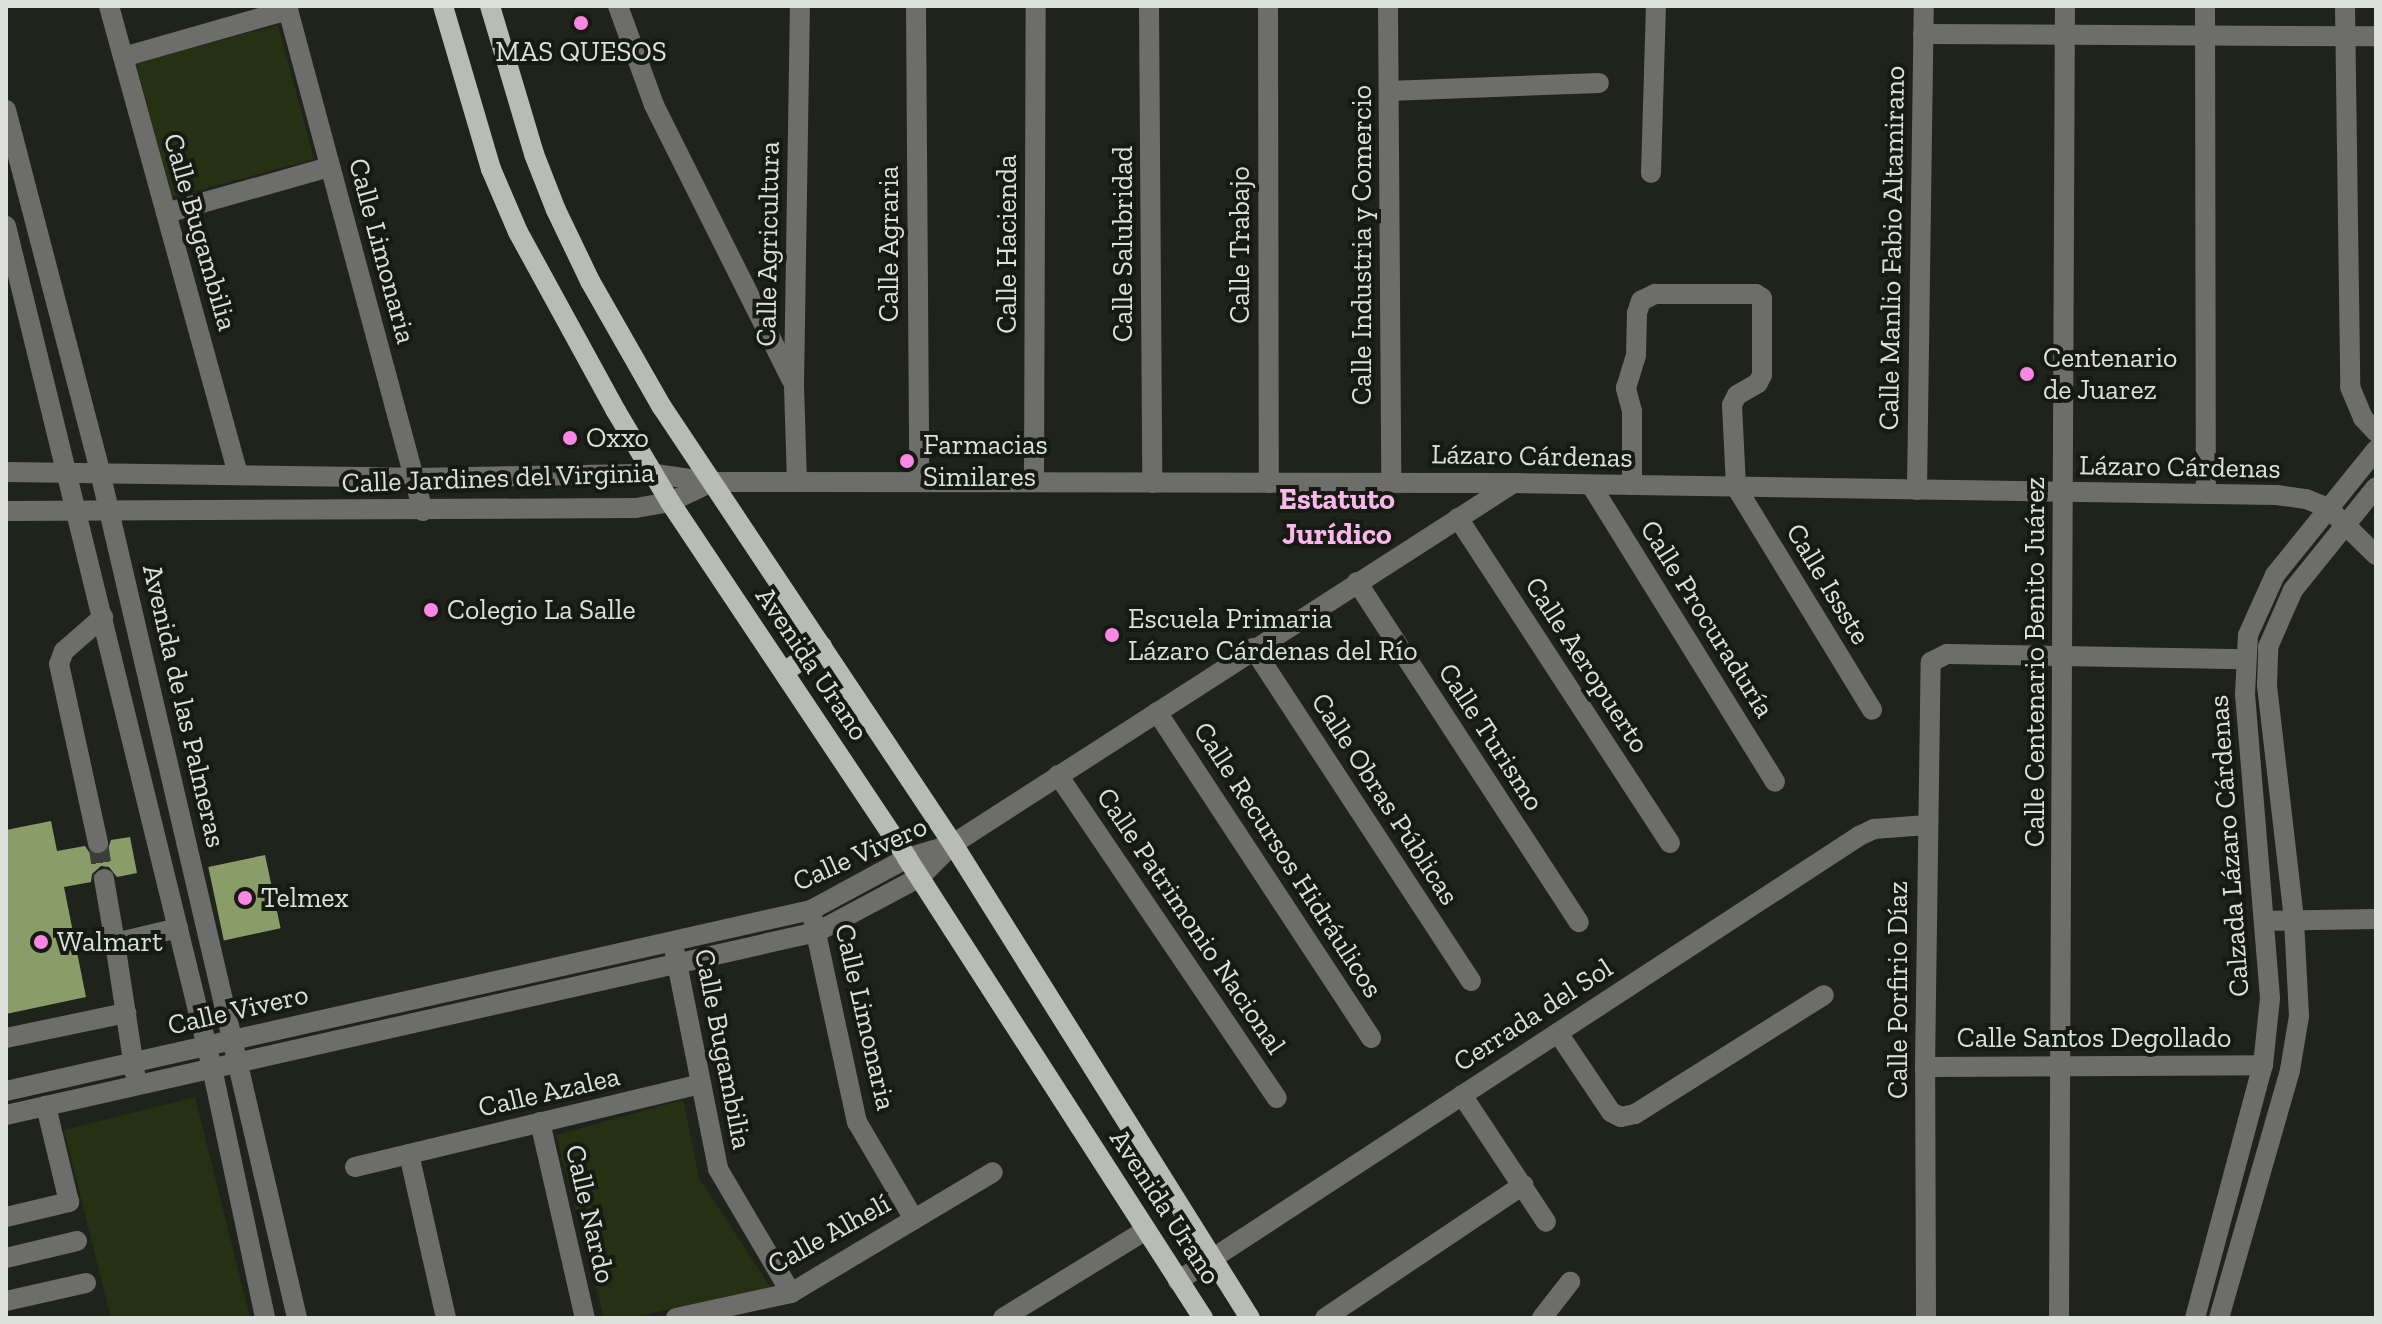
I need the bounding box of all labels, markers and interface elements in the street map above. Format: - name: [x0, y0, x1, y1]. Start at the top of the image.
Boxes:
- marker: MAS QUESOS: [572, 14, 590, 32]
- place label: MAS QUESOS: [495, 35, 667, 69]
- street label: Calle Manlio Fabio Altamirano: [1872, 65, 1912, 431]
- street label: Calle Industria y Comercio: [1345, 84, 1379, 406]
- street label: Calle Bugambilia: [156, 130, 244, 334]
- street label: Calle Agricultura: [749, 141, 787, 347]
- street label: Calle Salubridad: [1106, 146, 1140, 342]
- street label: Calle Hacienda: [990, 154, 1024, 334]
- street label: Calle Limonaria: [341, 155, 423, 347]
- street label: Calle Agraria: [872, 165, 906, 323]
- street label: Calle Trabajo: [1223, 166, 1257, 324]
- place label: Centenario de Juarez: [2043, 341, 2177, 407]
- marker: Centenario de Juarez: [2018, 365, 2036, 383]
- place label: Oxxo: [586, 421, 649, 455]
- place label: Farmacias Similares: [923, 428, 1048, 494]
- marker: Oxxo: [561, 429, 579, 447]
- street label: Lázaro Cárdenas: [1431, 437, 1633, 475]
- street label: Lázaro Cárdenas: [2079, 448, 2281, 486]
- marker: Farmacias Similares: [898, 452, 916, 470]
- street label: Calle Jardines del Virginia: [340, 456, 656, 500]
- street label: Calle Centenario Benito Juárez: [2018, 476, 2052, 848]
- district label: Estatuto Jurídico: [1279, 481, 1395, 552]
- street label: Calle Procuraduría: [1633, 514, 1781, 724]
- street label: Calle Issste: [1779, 517, 1877, 651]
- street label: Avenida de las Palmeras: [135, 561, 233, 851]
- street label: Calle Aeropuerto: [1517, 570, 1657, 760]
- street label: Avenida Urano: [748, 581, 876, 747]
- place label: Colegio La Salle: [447, 593, 636, 627]
- marker: Colegio La Salle: [422, 601, 440, 619]
- place label: Escuela Primaria Lázaro Cárdenas del Río: [1128, 602, 1418, 668]
- marker: Escuela Primaria Lázaro Cárdenas del Río: [1103, 626, 1121, 644]
- street label: Calle Turismo: [1431, 657, 1551, 817]
- street label: Calle Obras Públicas: [1304, 687, 1466, 911]
- street label: Calzada Lázaro Cárdenas: [2202, 694, 2256, 998]
- street label: Calle Recursos Hidráulicos: [1186, 716, 1390, 1004]
- street label: Calle Patrimonio Nacional: [1089, 781, 1293, 1061]
- street label: Calle Vivero: [787, 809, 933, 899]
- place label: Telmex: [261, 881, 349, 915]
- street label: Calle Porfirio Díaz: [1881, 881, 1915, 1099]
- marker: Telmex: [236, 889, 254, 907]
- street label: Calle Limonaria: [827, 920, 903, 1114]
- place label: Walmart: [57, 925, 163, 959]
- marker: Walmart: [32, 933, 50, 951]
- street label: Calle Bugambilia: [687, 946, 759, 1152]
- street label: Cerrada del Sol: [1447, 951, 1619, 1079]
- street label: Calle Vivero: [164, 977, 312, 1043]
- street label: Calle Santos Degollado: [1957, 1021, 2231, 1055]
- street label: Calle Azalea: [475, 1059, 623, 1125]
- street label: Avenida Urano: [1102, 1123, 1228, 1291]
- street label: Calle Nardo: [558, 1142, 622, 1286]
- street label: Calle Alhelí: [761, 1186, 897, 1282]

